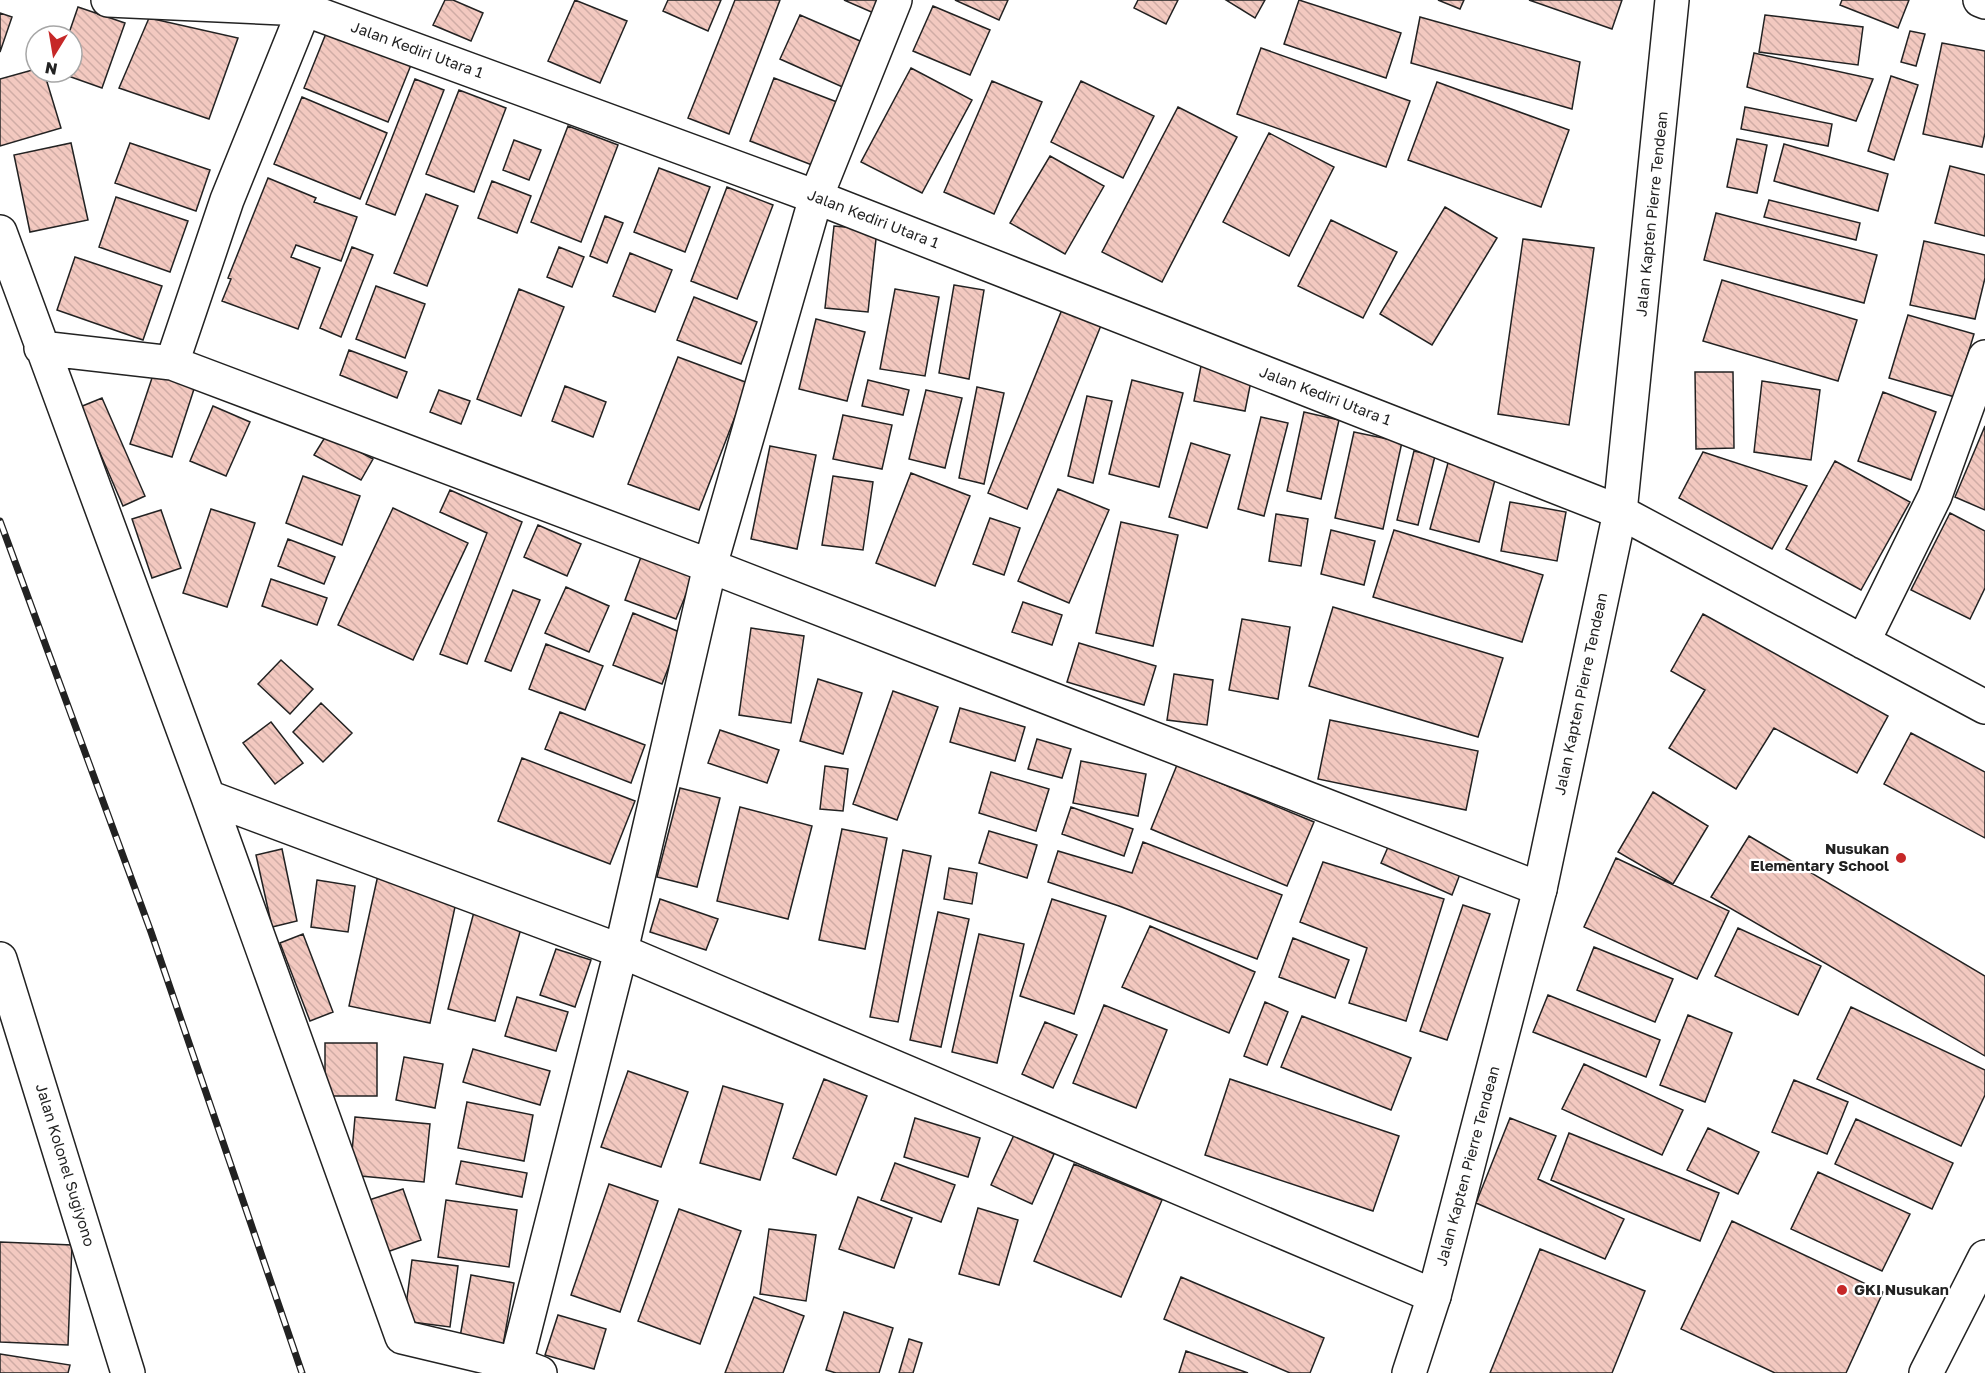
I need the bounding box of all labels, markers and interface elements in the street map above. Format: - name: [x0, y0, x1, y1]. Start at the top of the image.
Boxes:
- street label: Jalan Kediri Utara 1: [349, 17, 486, 81]
- north arrow: [24, 24, 84, 84]
- text: N: [43, 58, 59, 80]
- street label: Jalan Kapten Pierre Tendean: [1631, 110, 1671, 318]
- street label: Jalan Kediri Utara 1: [805, 185, 942, 251]
- street label: Jalan Kediri Utara 1: [1257, 362, 1394, 428]
- street label: Jalan Kapten Pierre Tendean: [1550, 591, 1610, 797]
- place label: Nusukan Elementary School: [1750, 839, 1889, 874]
- marker: Nusukan Elementary School: [1894, 851, 1908, 865]
- street label: Jalan Kapten Pierre Tendean: [1432, 1064, 1502, 1268]
- street label: Jalan Kolonel Sugiyono: [33, 1081, 99, 1248]
- place label: GKI Nusukan: [1854, 1280, 1949, 1298]
- marker: GKI Nusukan: [1835, 1283, 1849, 1297]

